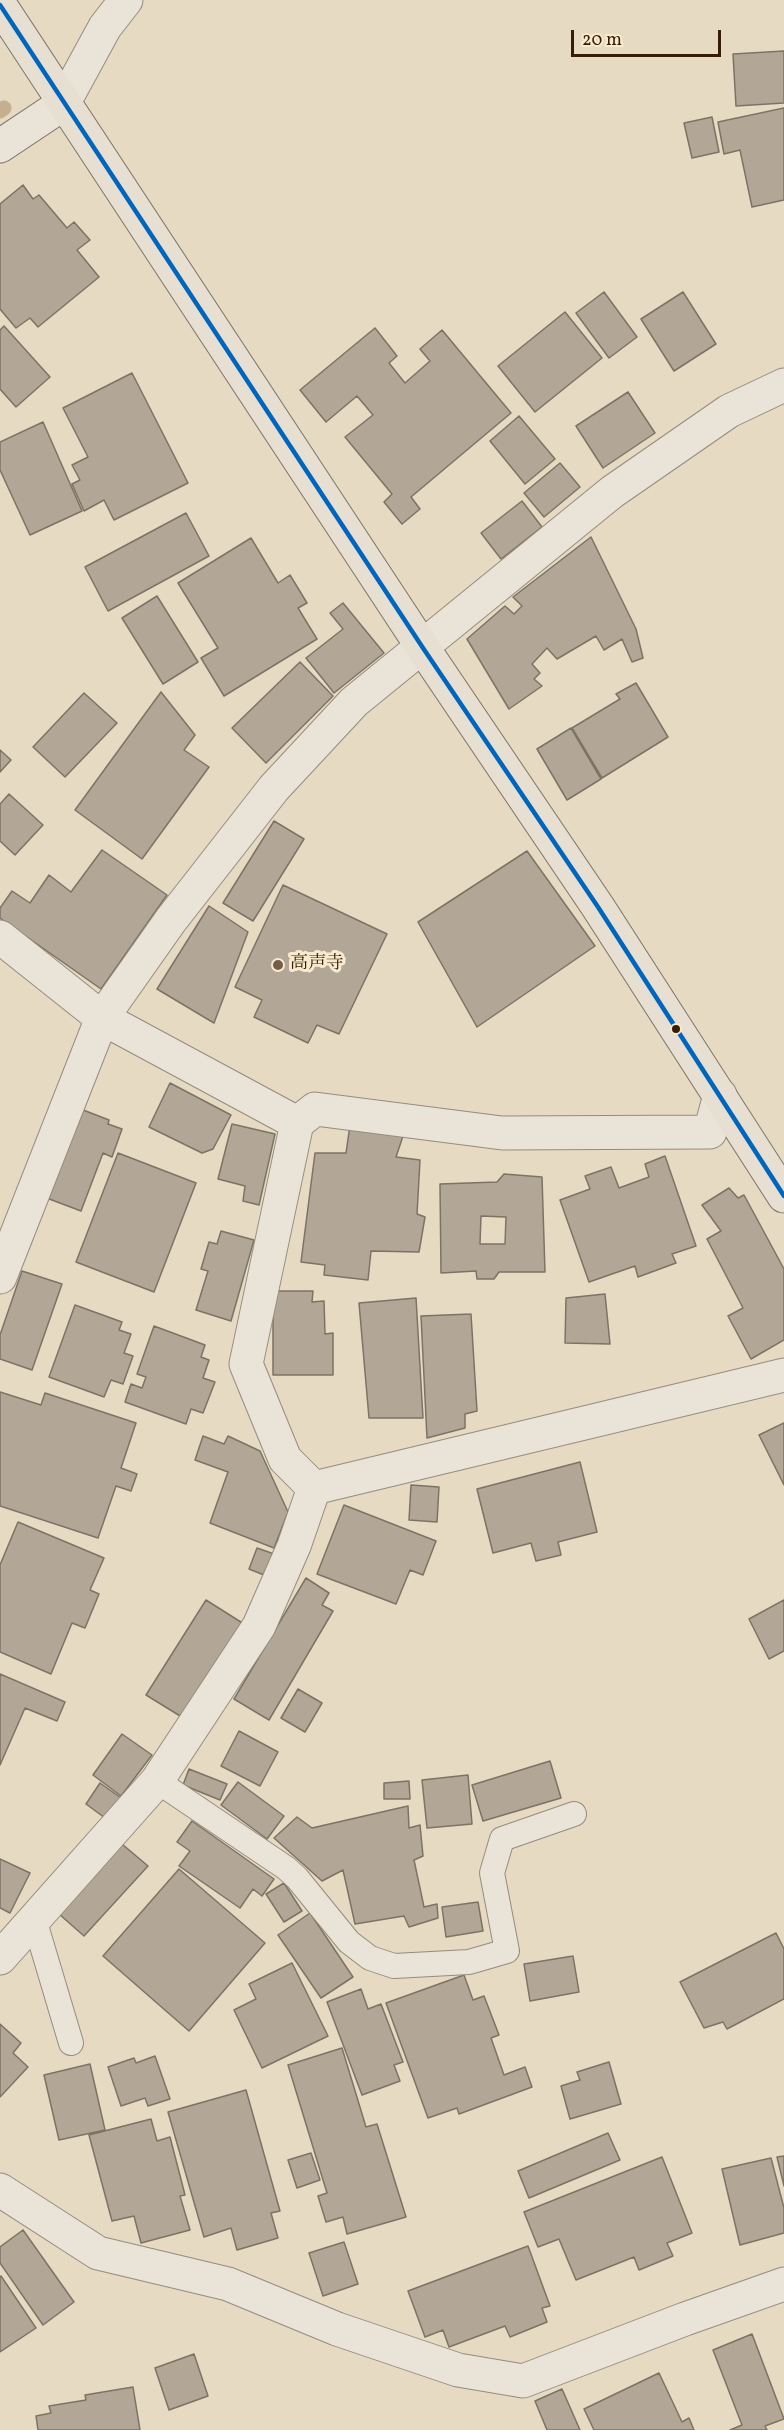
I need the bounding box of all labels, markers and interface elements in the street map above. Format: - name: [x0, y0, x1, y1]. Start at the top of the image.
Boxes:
- scale bar: [574, 18, 724, 56]
- text: 20 m: [582, 28, 622, 53]
- place label: 高声寺: [290, 954, 344, 976]
- marker: 高声寺: [271, 958, 285, 972]
- unlabelled marker: [670, 1023, 682, 1035]

